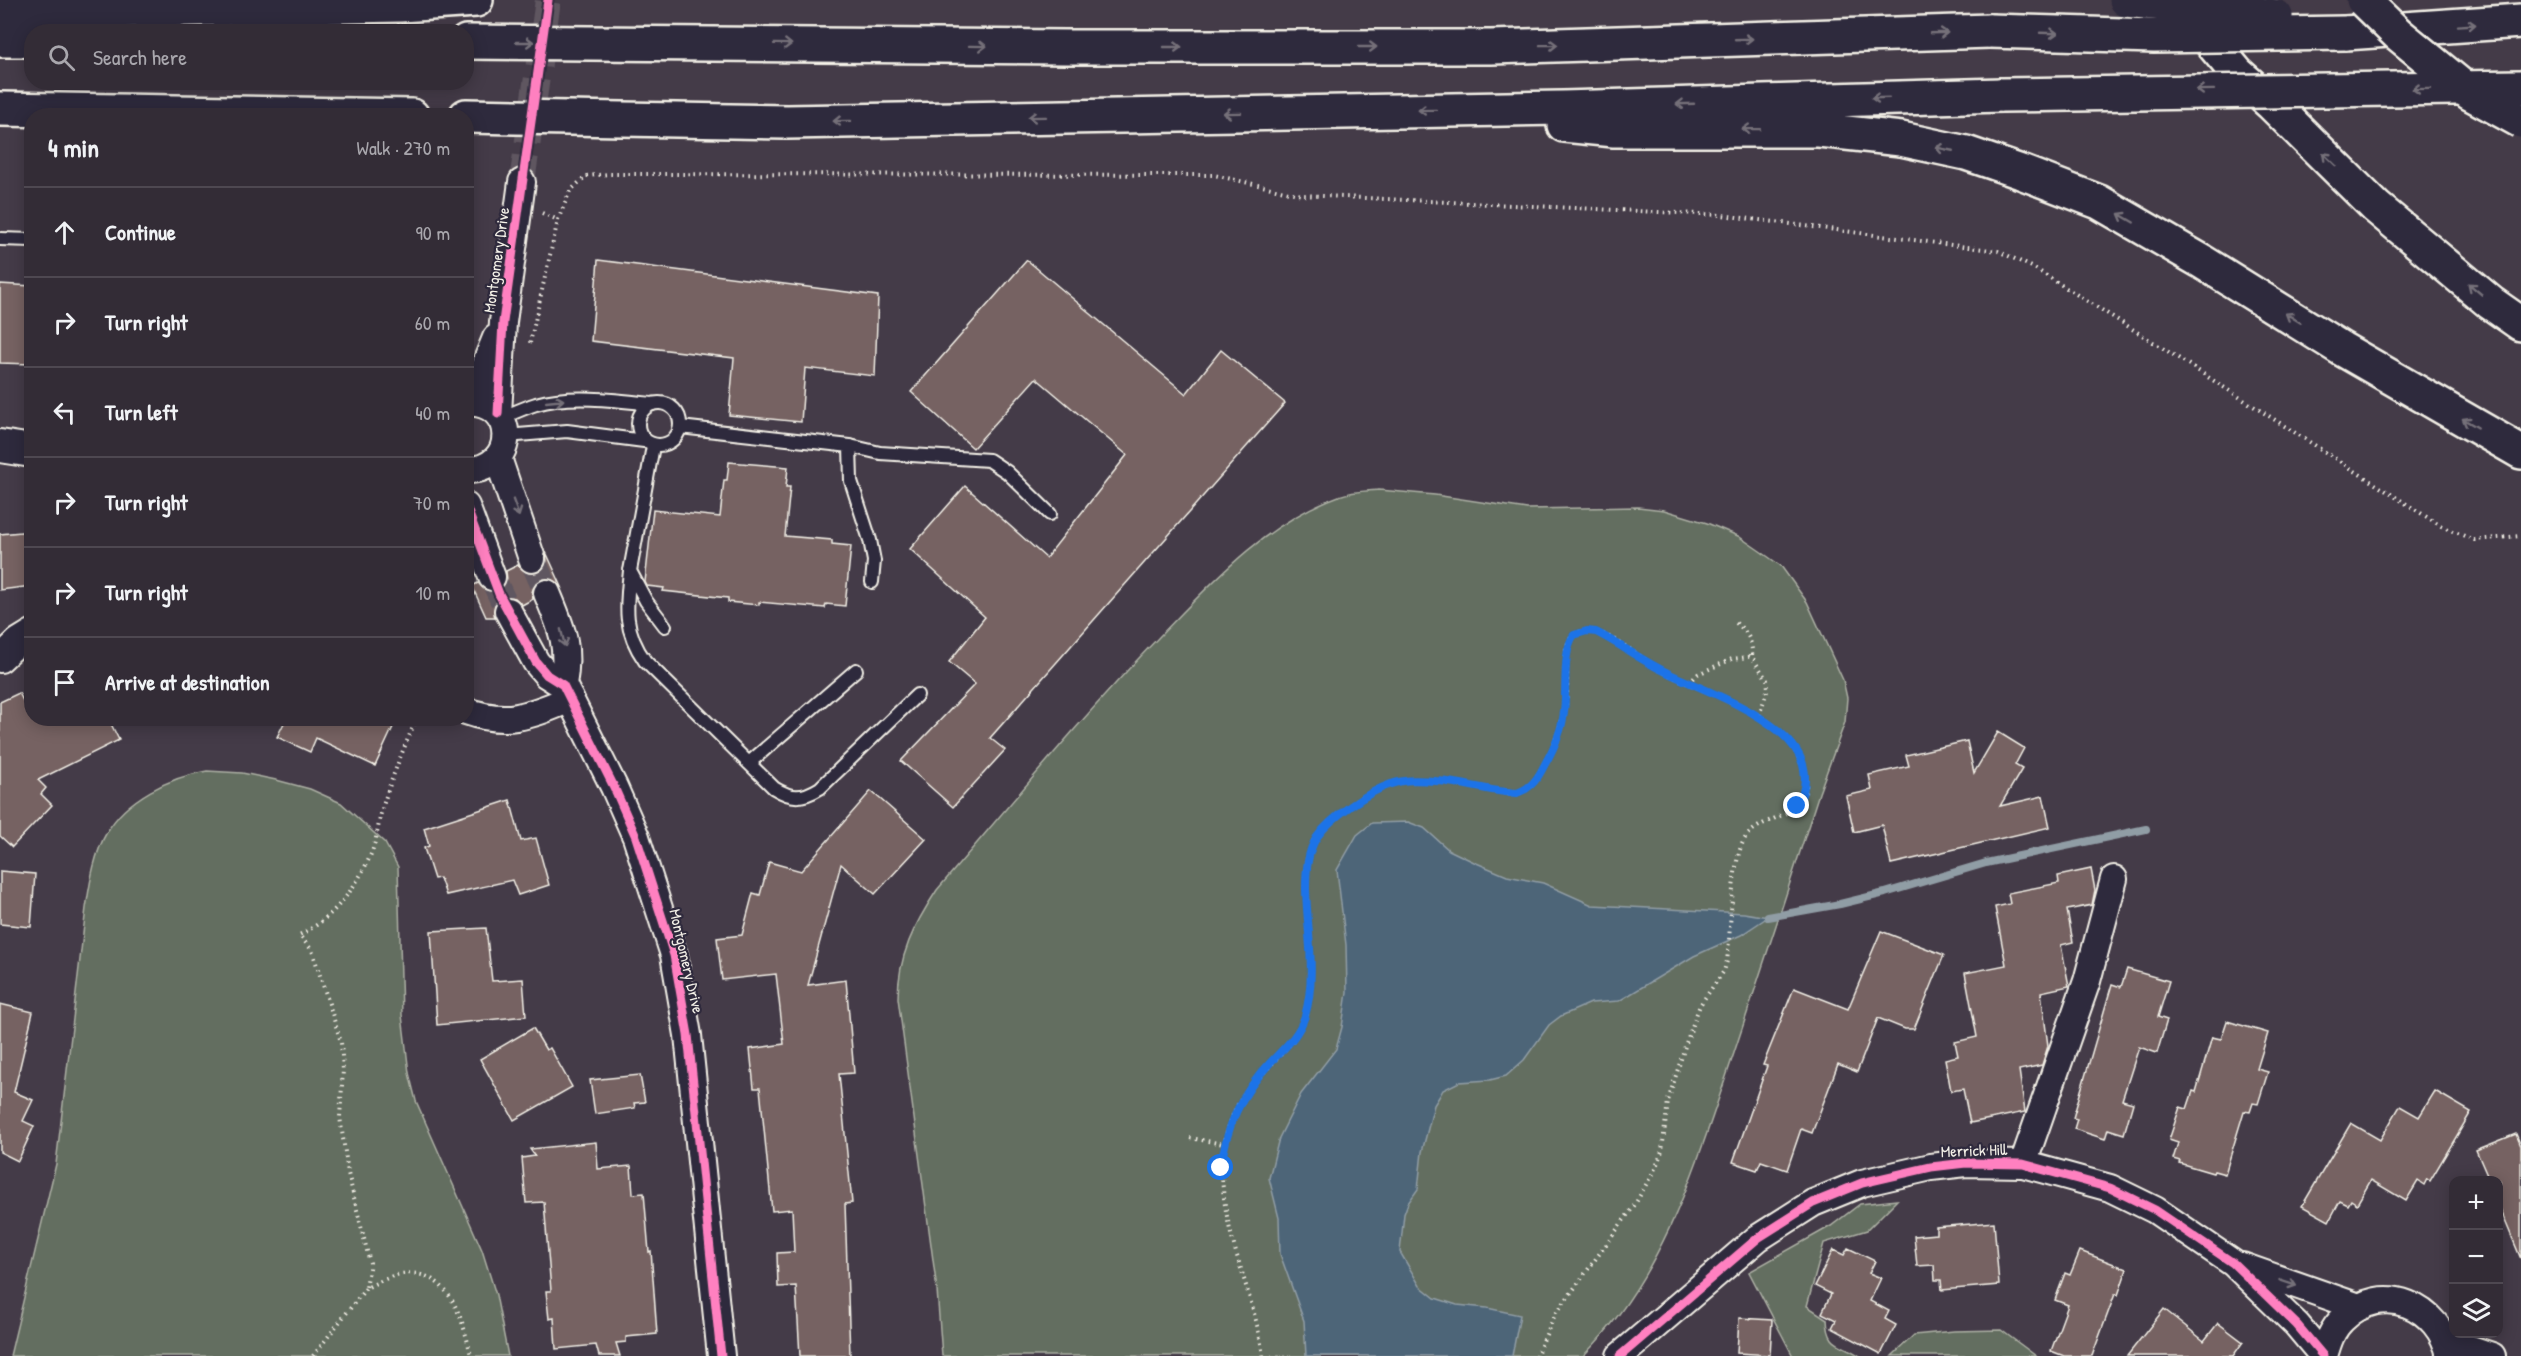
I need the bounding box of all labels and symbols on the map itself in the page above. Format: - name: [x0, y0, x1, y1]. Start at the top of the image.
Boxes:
- one-way arrow: [2456, 19, 2476, 30]
- one-way arrow: [1928, 27, 1948, 38]
- one-way arrow: [2038, 27, 2058, 38]
- one-way arrow: [1733, 33, 1753, 44]
- one-way arrow: [514, 37, 534, 48]
- one-way arrow: [773, 38, 793, 50]
- one-way arrow: [968, 40, 988, 52]
- one-way arrow: [1539, 40, 1559, 51]
- one-way arrow: [1163, 41, 1183, 53]
- one-way arrow: [1358, 41, 1378, 53]
- one-way arrow: [2411, 83, 2431, 95]
- one-way arrow: [2195, 85, 2215, 96]
- one-way arrow: [1871, 93, 1891, 104]
- one-way arrow: [1676, 98, 1696, 110]
- one-way arrow: [1418, 104, 1438, 116]
- one-way arrow: [1223, 108, 1243, 119]
- one-way arrow: [1028, 111, 1048, 123]
- one-way arrow: [833, 115, 853, 126]
- one-way arrow: [1741, 123, 1761, 135]
- one-way arrow: [1935, 143, 1954, 154]
- one-way arrow: [2322, 152, 2337, 167]
- street label: Montgomery Drive: [478, 205, 514, 314]
- one-way arrow: [2118, 211, 2135, 223]
- one-way arrow: [2468, 282, 2483, 296]
- one-way arrow: [2285, 312, 2302, 324]
- one-way arrow: [545, 395, 565, 406]
- one-way arrow: [2462, 417, 2479, 429]
- one-way arrow: [511, 498, 522, 517]
- one-way arrow: [558, 628, 570, 647]
- route end: [1783, 792, 1809, 818]
- street label: Montgomery Drive: [664, 907, 710, 1016]
- street label: Merrick Hill: [1940, 1138, 2008, 1162]
- route start: [1207, 1154, 1233, 1180]
- one-way arrow: [2278, 1278, 2297, 1289]

